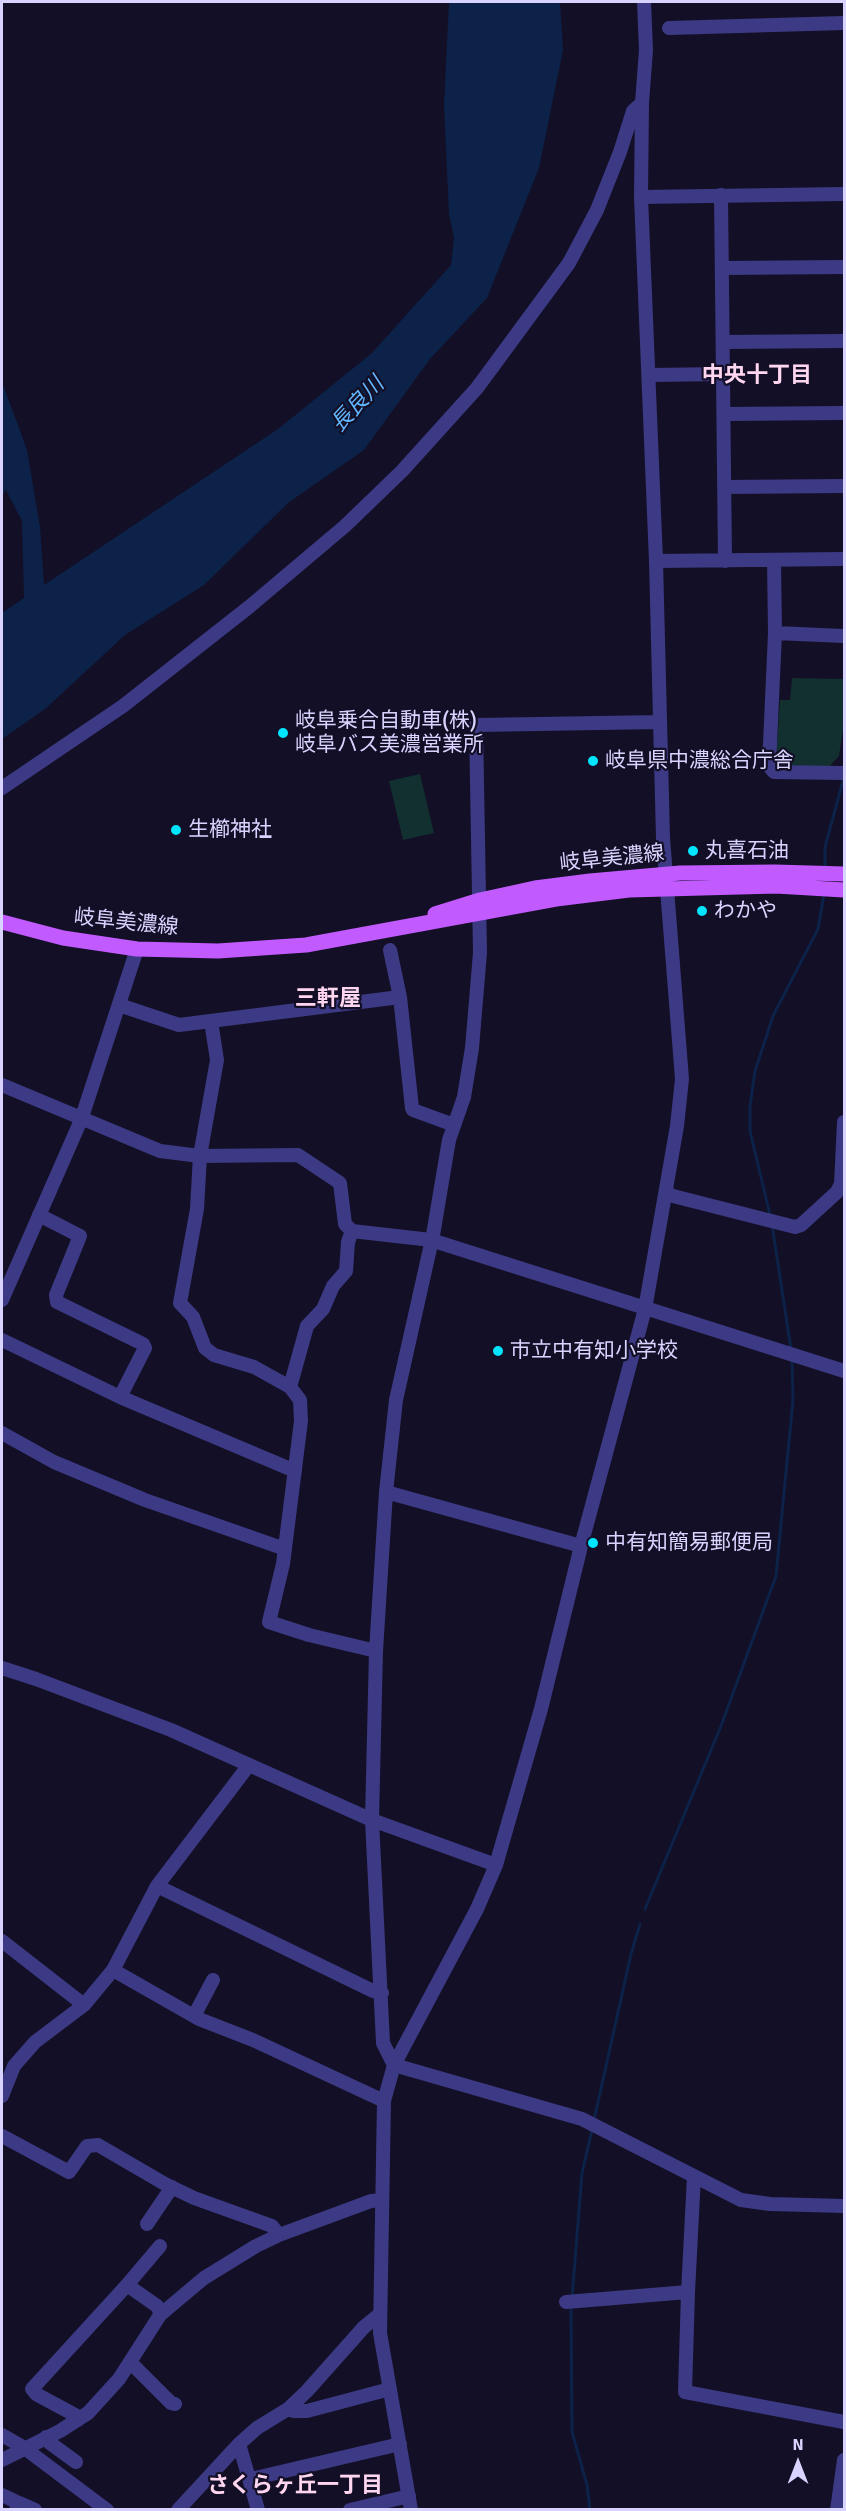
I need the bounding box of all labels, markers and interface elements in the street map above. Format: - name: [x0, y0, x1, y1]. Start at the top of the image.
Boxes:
- district label: 中央十丁目: [702, 363, 812, 389]
- water label: 長良川: [326, 372, 390, 438]
- place label: 岐阜乗合自動車(株) 岐阜バス美濃営業所: [295, 708, 484, 758]
- marker: 岐阜乗合自動車(株) 岐阜バス美濃営業所: [276, 726, 290, 740]
- place label: 岐阜県中濃総合庁舎: [605, 748, 794, 774]
- marker: 岐阜県中濃総合庁舎: [586, 754, 600, 768]
- place label: 生櫛神社: [188, 817, 272, 843]
- marker: 生櫛神社: [169, 823, 183, 837]
- place label: 丸喜石油: [705, 838, 789, 864]
- street label: 岐阜美濃線: [558, 841, 666, 877]
- marker: 丸喜石油: [686, 844, 700, 858]
- place label: わかや: [714, 898, 777, 924]
- marker: わかや: [695, 904, 709, 918]
- street label: 岐阜美濃線: [72, 905, 180, 941]
- district label: 三軒屋: [295, 986, 361, 1012]
- place label: 市立中有知小学校: [510, 1338, 678, 1364]
- marker: 市立中有知小学校: [491, 1344, 505, 1358]
- place label: 中有知簡易郵便局: [605, 1530, 773, 1556]
- marker: 中有知簡易郵便局: [586, 1536, 600, 1550]
- north arrow: [768, 2433, 828, 2493]
- text: N: [792, 2435, 804, 2455]
- district label: さくらヶ丘一丁目: [207, 2473, 383, 2499]

